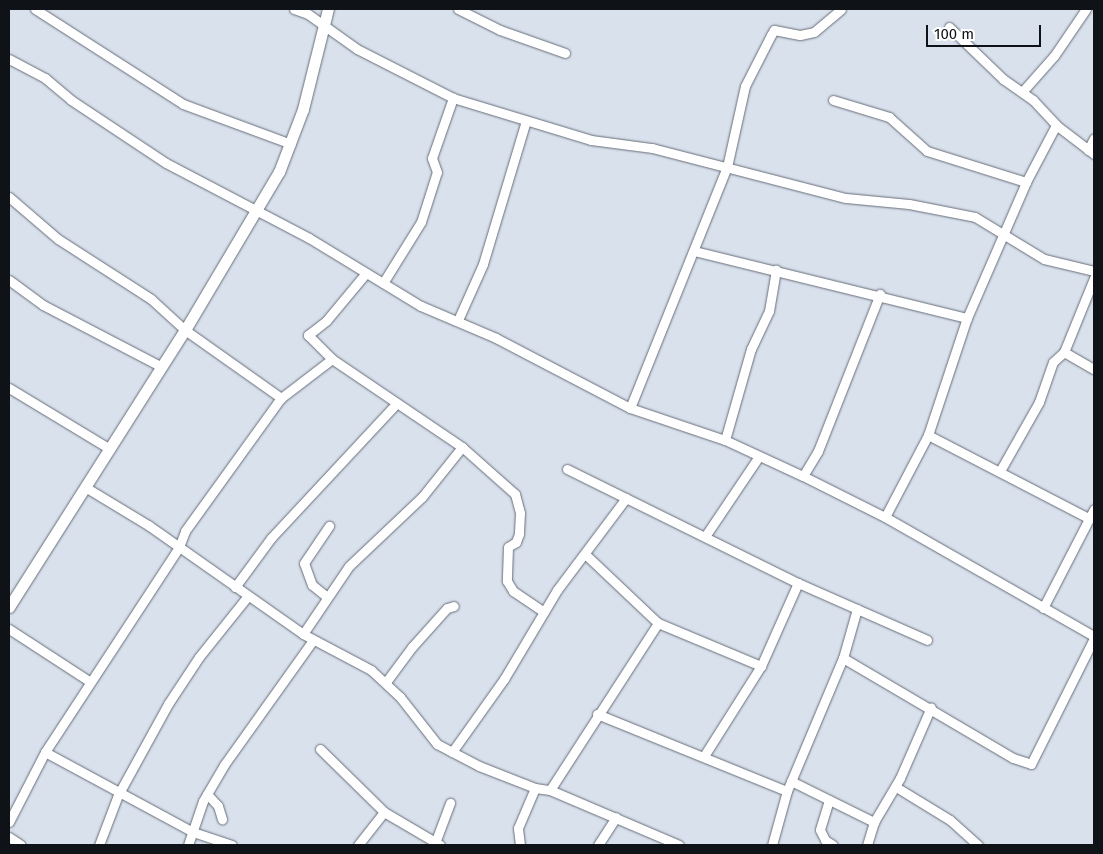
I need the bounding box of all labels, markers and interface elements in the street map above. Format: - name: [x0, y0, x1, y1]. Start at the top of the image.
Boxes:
- scale bar: [928, 15, 1043, 47]
- text: 100 m: [934, 25, 974, 43]

